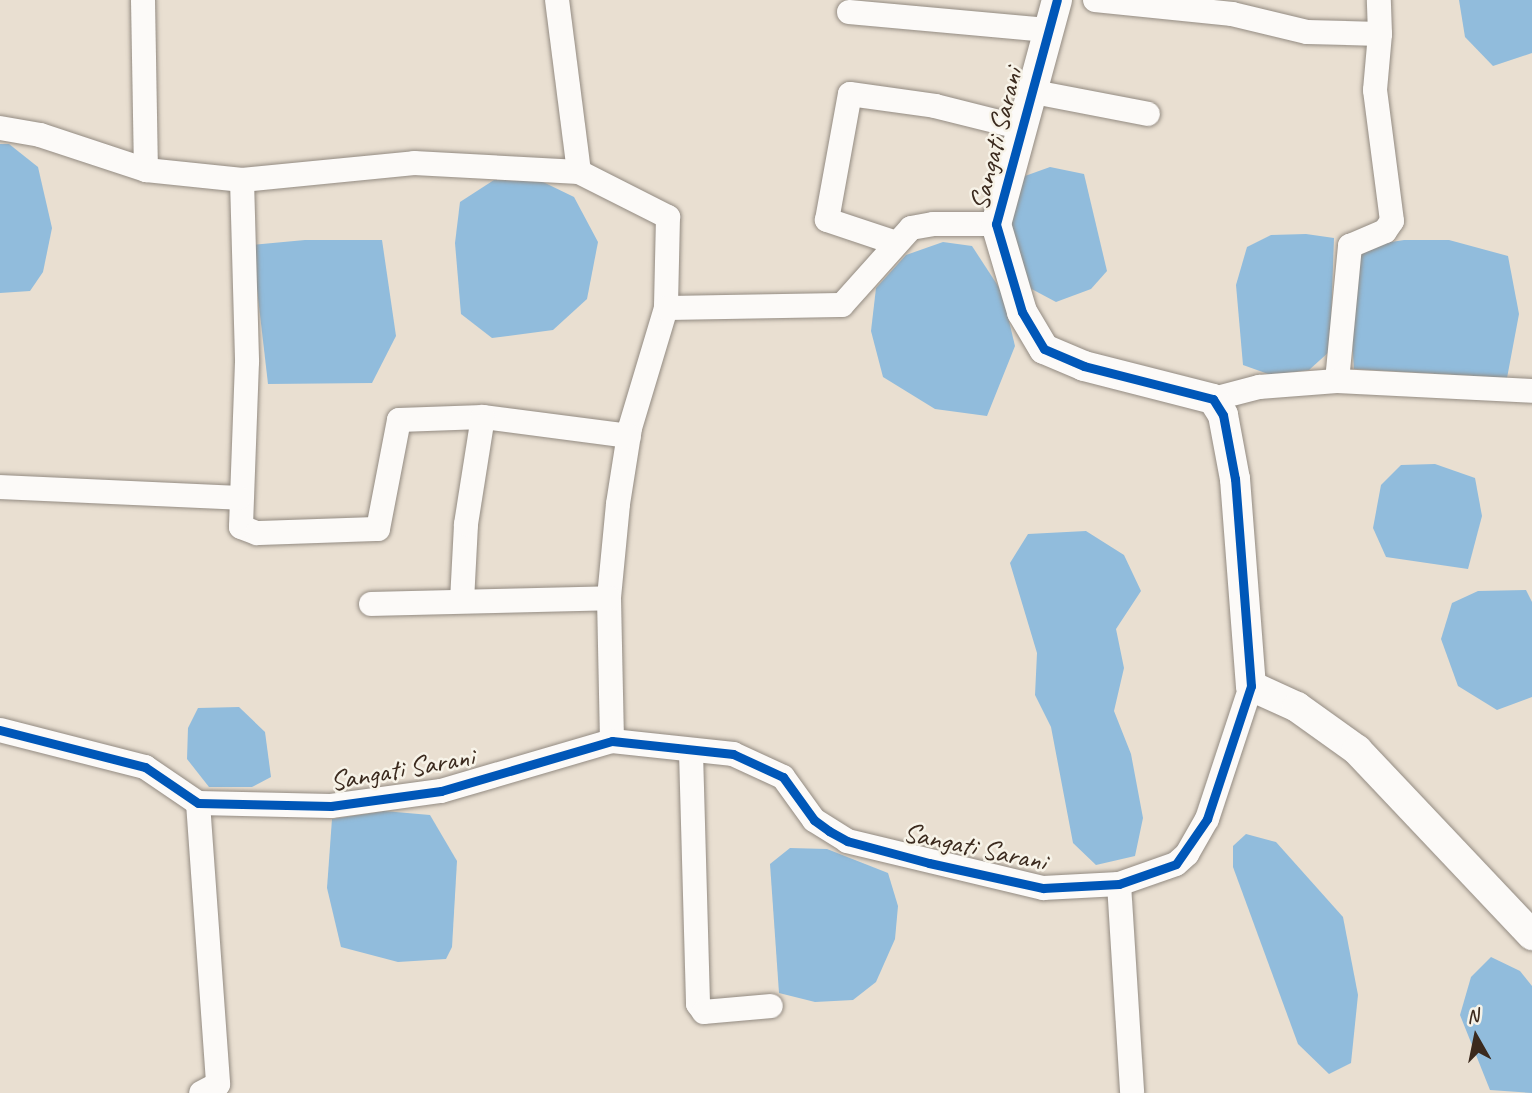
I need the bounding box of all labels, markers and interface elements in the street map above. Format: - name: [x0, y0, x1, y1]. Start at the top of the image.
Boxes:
- street label: Sangati Sarani: [962, 64, 1030, 214]
- street label: Sangati Sarani: [328, 740, 476, 798]
- street label: Sangati Sarani: [900, 815, 1050, 879]
- north arrow: [1441, 1002, 1511, 1072]
- text: N: [1465, 1003, 1480, 1029]

